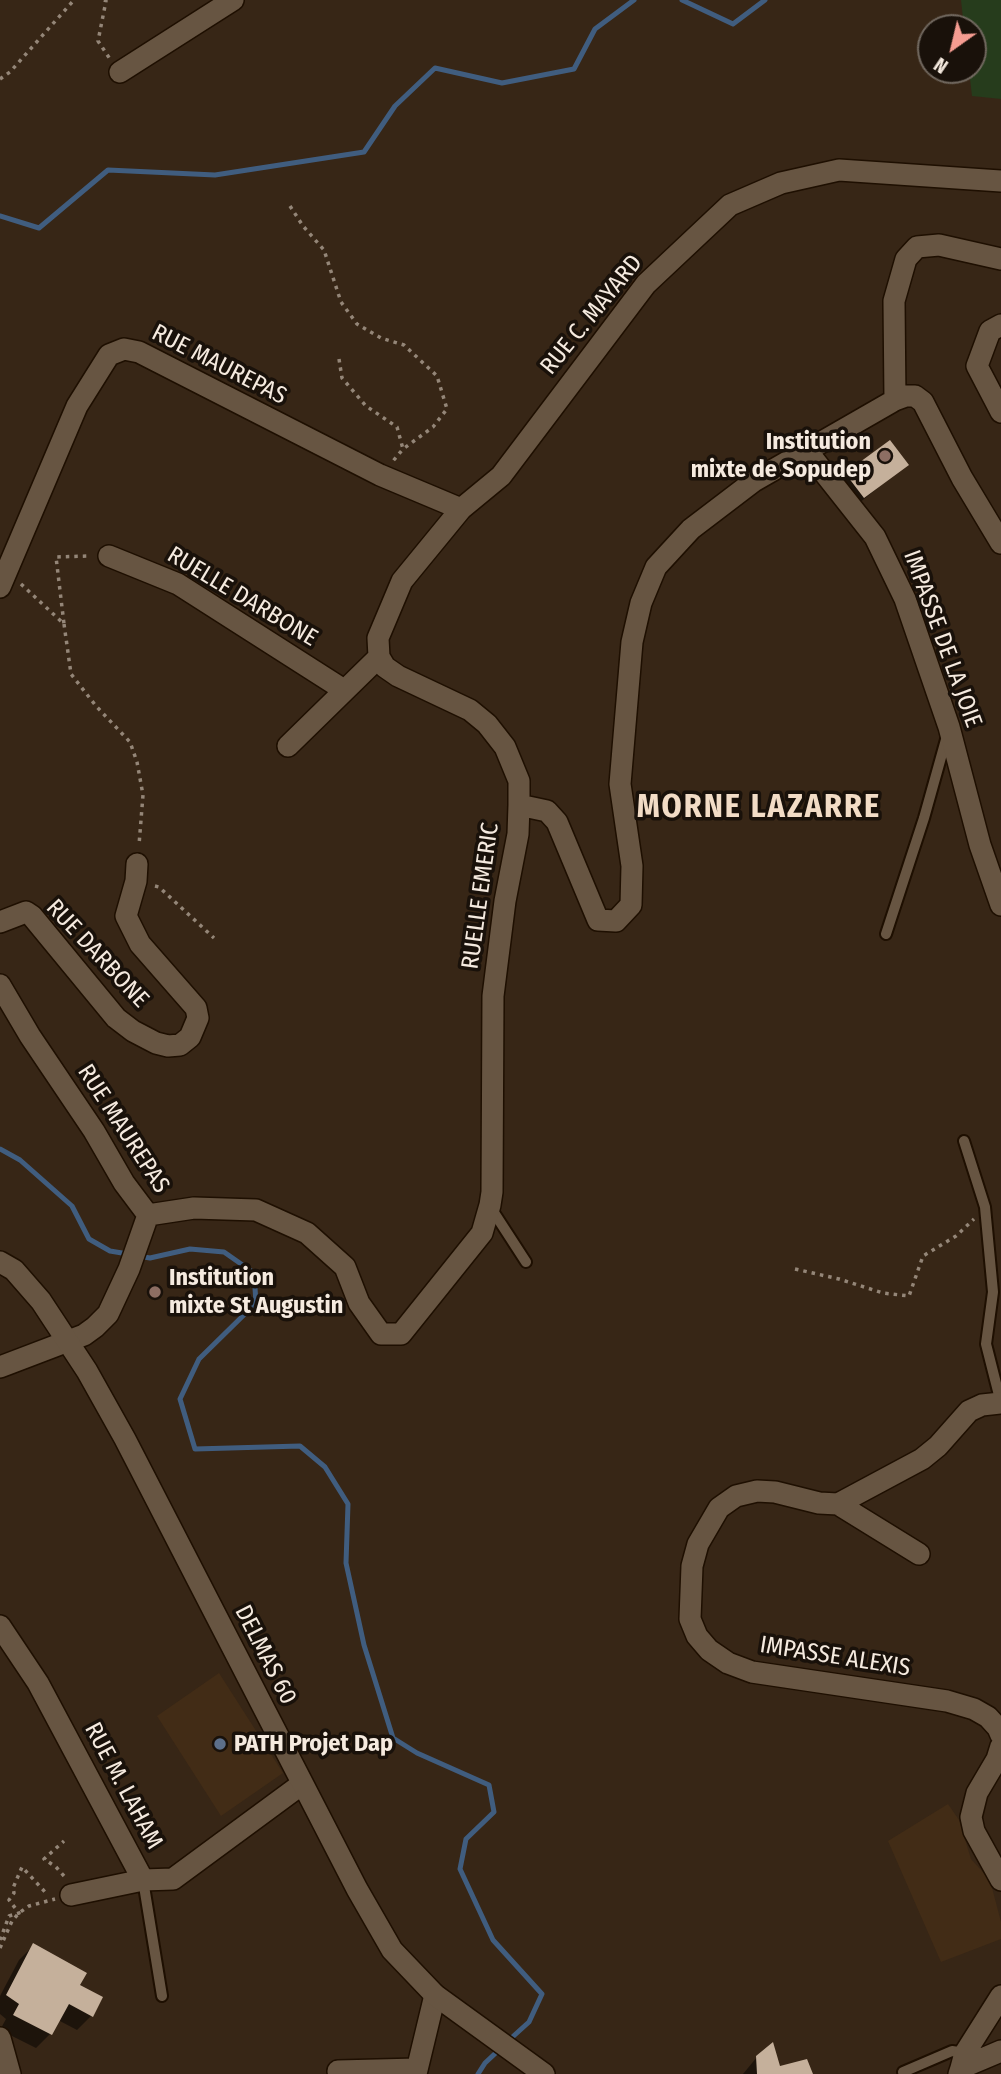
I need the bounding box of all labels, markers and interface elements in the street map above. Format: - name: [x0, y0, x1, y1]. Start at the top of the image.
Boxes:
- north arrow: [917, 14, 987, 84]
- text: N: [930, 52, 952, 78]
- street label: RUE C. MAYARD: [535, 249, 649, 381]
- street label: RUE MAUREPAS: [147, 319, 291, 411]
- place label: Institution mixte de Sopudep: [691, 428, 871, 484]
- marker: Institution mixte de Sopudep: [877, 448, 893, 464]
- street label: RUELLE DARBONE: [162, 541, 322, 653]
- street label: IMPASSE DE LA JOIE: [897, 546, 987, 732]
- district label: MORNE LAZARRE: [638, 789, 880, 827]
- street label: RUELLE EMERIC: [456, 821, 506, 971]
- street label: RUE DARBONE: [40, 894, 154, 1014]
- street label: RUE MAUREPAS: [71, 1059, 175, 1199]
- place label: Institution mixte St Augustin: [169, 1264, 343, 1320]
- marker: Institution mixte St Augustin: [147, 1284, 163, 1300]
- street label: DELMAS 60: [228, 1601, 302, 1709]
- street label: IMPASSE ALEXIS: [758, 1631, 912, 1683]
- street label: RUE M. LAHAM: [78, 1718, 168, 1854]
- place label: PATH Projet Dap: [234, 1730, 393, 1758]
- marker: PATH Projet Dap: [212, 1736, 228, 1752]

